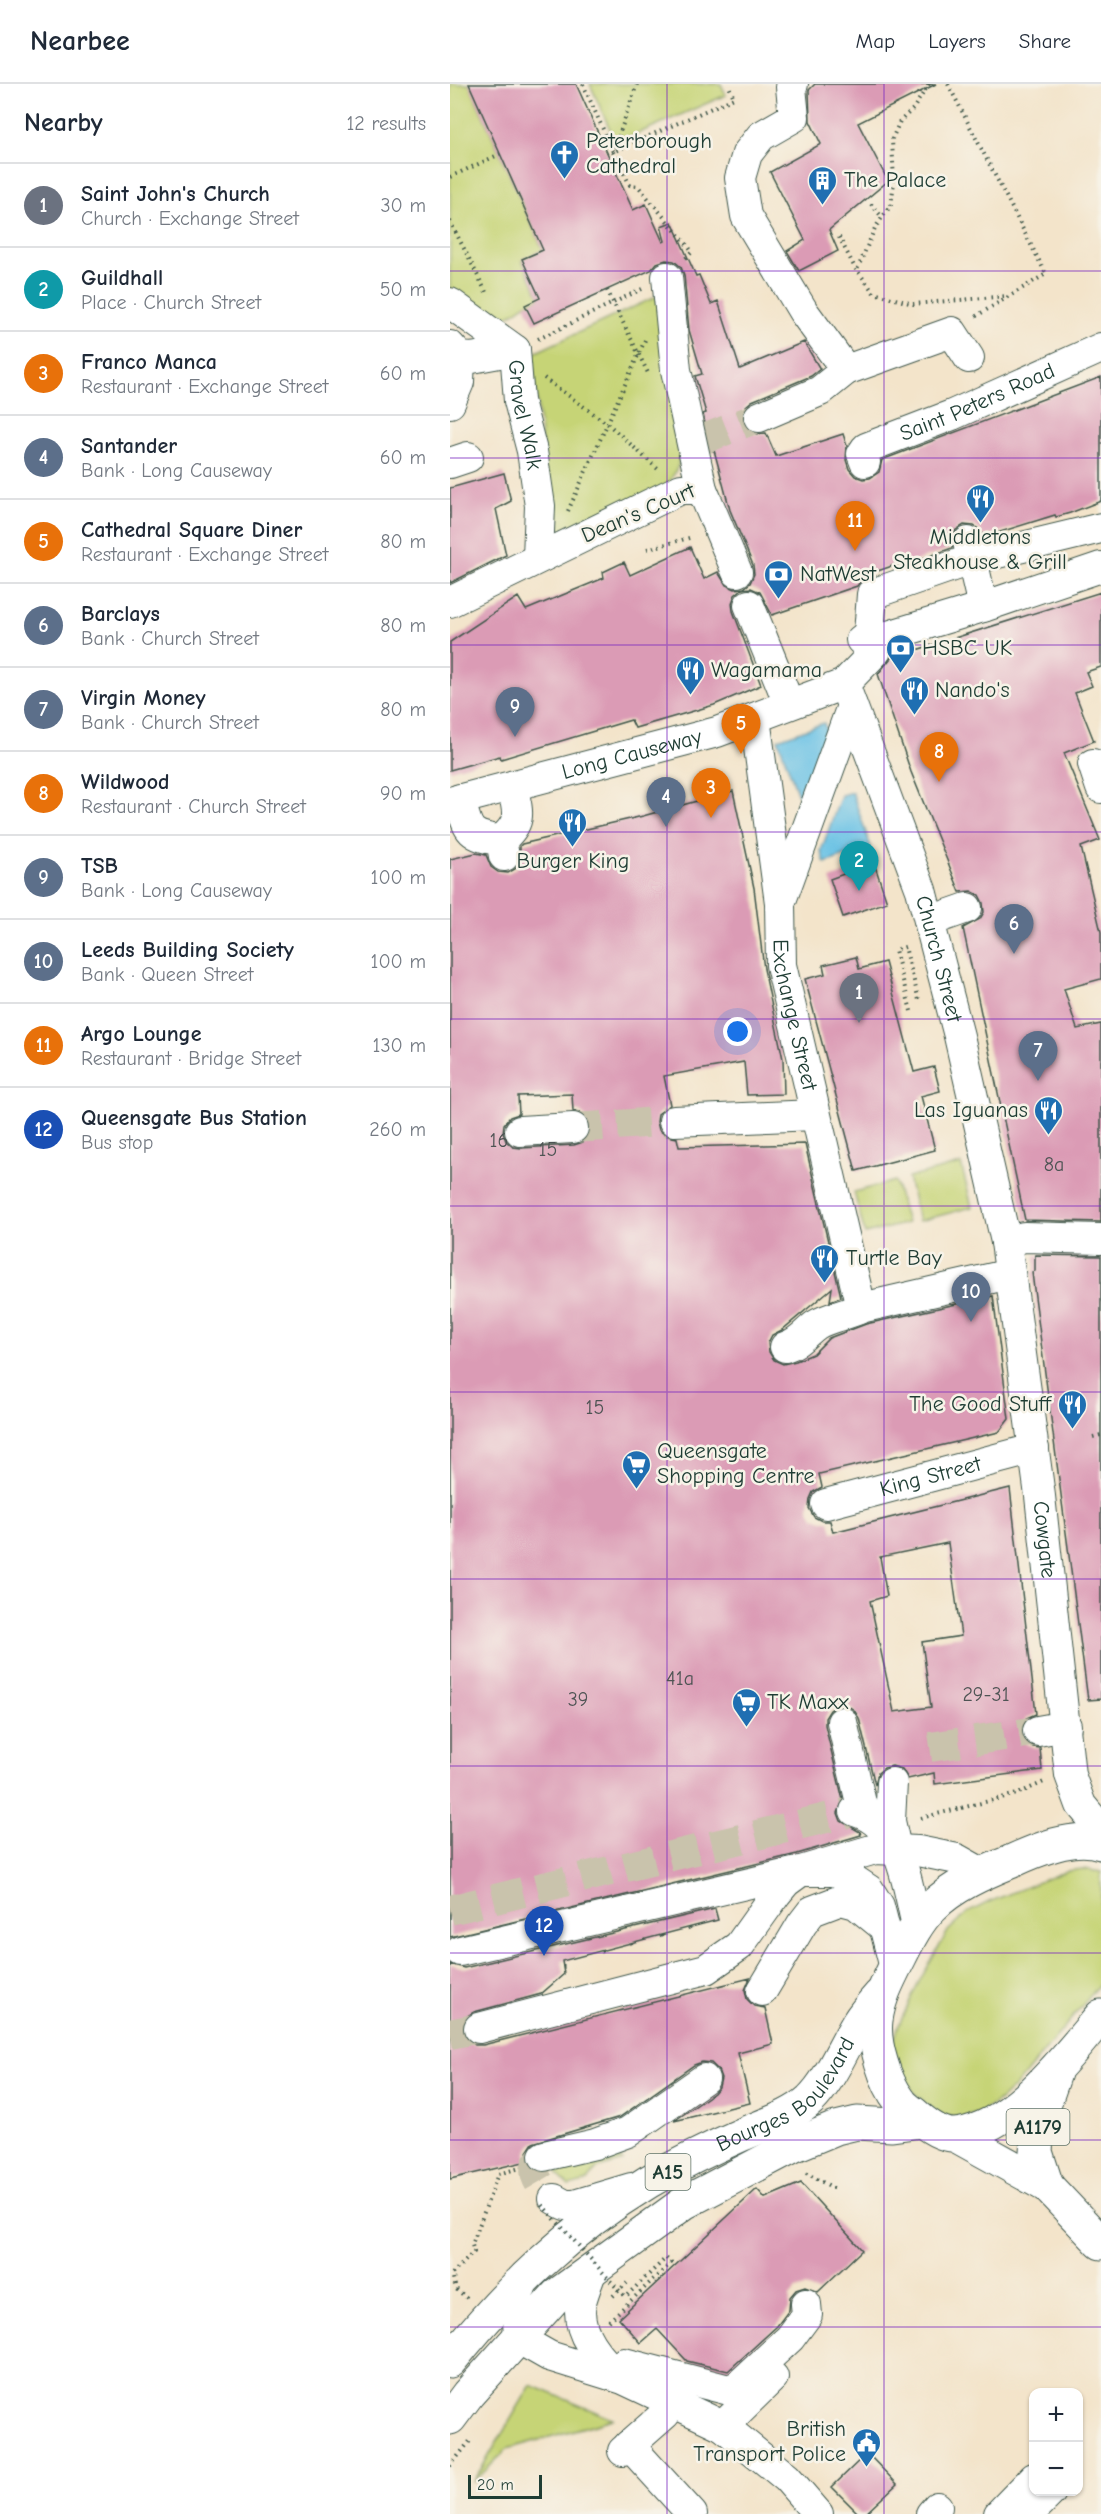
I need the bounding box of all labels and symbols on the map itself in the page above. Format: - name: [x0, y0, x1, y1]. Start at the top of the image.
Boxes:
- place label: Peterborough Cathedral: [586, 128, 712, 179]
- church icon: Peterborough Cathedral: [549, 138, 581, 180]
- building icon: The Palace: [807, 164, 839, 206]
- place label: The Palace: [844, 167, 946, 193]
- street label: Saint Peters Road: [896, 358, 1059, 447]
- street label: Gravel Walk: [503, 359, 548, 472]
- street label: Dean's Court: [577, 477, 699, 549]
- restaurant icon: Middletons Steakhouse & Grill: [964, 482, 996, 524]
- pin: 11: [836, 502, 874, 551]
- place label: Middletons Steakhouse & Grill: [893, 524, 1067, 575]
- bank icon: NatWest: [763, 558, 795, 600]
- place label: NatWest: [800, 561, 877, 587]
- bank icon: HSBC UK: [885, 632, 917, 674]
- place label: HSBC UK: [922, 635, 1012, 661]
- restaurant icon: Wagamama: [674, 654, 706, 696]
- place label: Wagamama: [711, 657, 822, 683]
- restaurant icon: Nando's: [898, 674, 930, 716]
- place label: Nando's: [935, 677, 1010, 703]
- pin: 9: [496, 688, 534, 737]
- pin: 5: [722, 704, 760, 754]
- street label: Long Causeway: [559, 723, 705, 785]
- pin: 8: [920, 732, 958, 782]
- pin: 3: [692, 768, 730, 818]
- pin: 4: [646, 778, 686, 827]
- restaurant icon: Burger King: [557, 806, 589, 848]
- pin: 2: [840, 842, 878, 891]
- place label: Burger King: [517, 848, 629, 874]
- street label: Church Street: [910, 893, 968, 1025]
- pin: 6: [994, 904, 1034, 954]
- street label: Exchange Street: [768, 939, 823, 1094]
- pin: 1: [840, 974, 878, 1023]
- your location: [723, 1017, 752, 1046]
- pin: 7: [1018, 1032, 1058, 1081]
- restaurant icon: Las Iguanas: [1033, 1094, 1065, 1136]
- place label: Las Iguanas: [914, 1097, 1028, 1123]
- house number: 16: [490, 1129, 508, 1152]
- house number: 15: [539, 1138, 557, 1161]
- house number: 8a: [1044, 1153, 1064, 1176]
- restaurant icon: Turtle Bay: [809, 1242, 841, 1284]
- place label: Turtle Bay: [846, 1245, 942, 1271]
- pin: 10: [952, 1272, 990, 1322]
- restaurant icon: The Good Stuff: [1056, 1388, 1088, 1430]
- place label: The Good Stuff: [909, 1391, 1053, 1417]
- house number: 15: [586, 1396, 604, 1419]
- place label: Queensgate Shopping Centre: [657, 1438, 814, 1489]
- supermarket icon: Queensgate Shopping Centre: [620, 1448, 652, 1490]
- street label: King Street: [877, 1450, 985, 1502]
- street label: Cowgate: [1028, 1500, 1062, 1579]
- house number: 41a: [666, 1667, 694, 1690]
- house number: 29-31: [962, 1683, 1010, 1706]
- supermarket icon: TK Maxx: [730, 1686, 762, 1728]
- house number: 39: [568, 1688, 588, 1711]
- place label: TK Maxx: [767, 1689, 849, 1715]
- pin: 12: [524, 1906, 563, 1956]
- street label: Bourges Boulevard: [712, 2033, 860, 2157]
- road number: A1179: [1006, 2109, 1070, 2145]
- road number: A15: [646, 2154, 690, 2190]
- place label: British Transport Police: [693, 2416, 846, 2467]
- public building icon: British Transport Police: [851, 2426, 883, 2468]
- scale bar: [468, 2472, 542, 2500]

